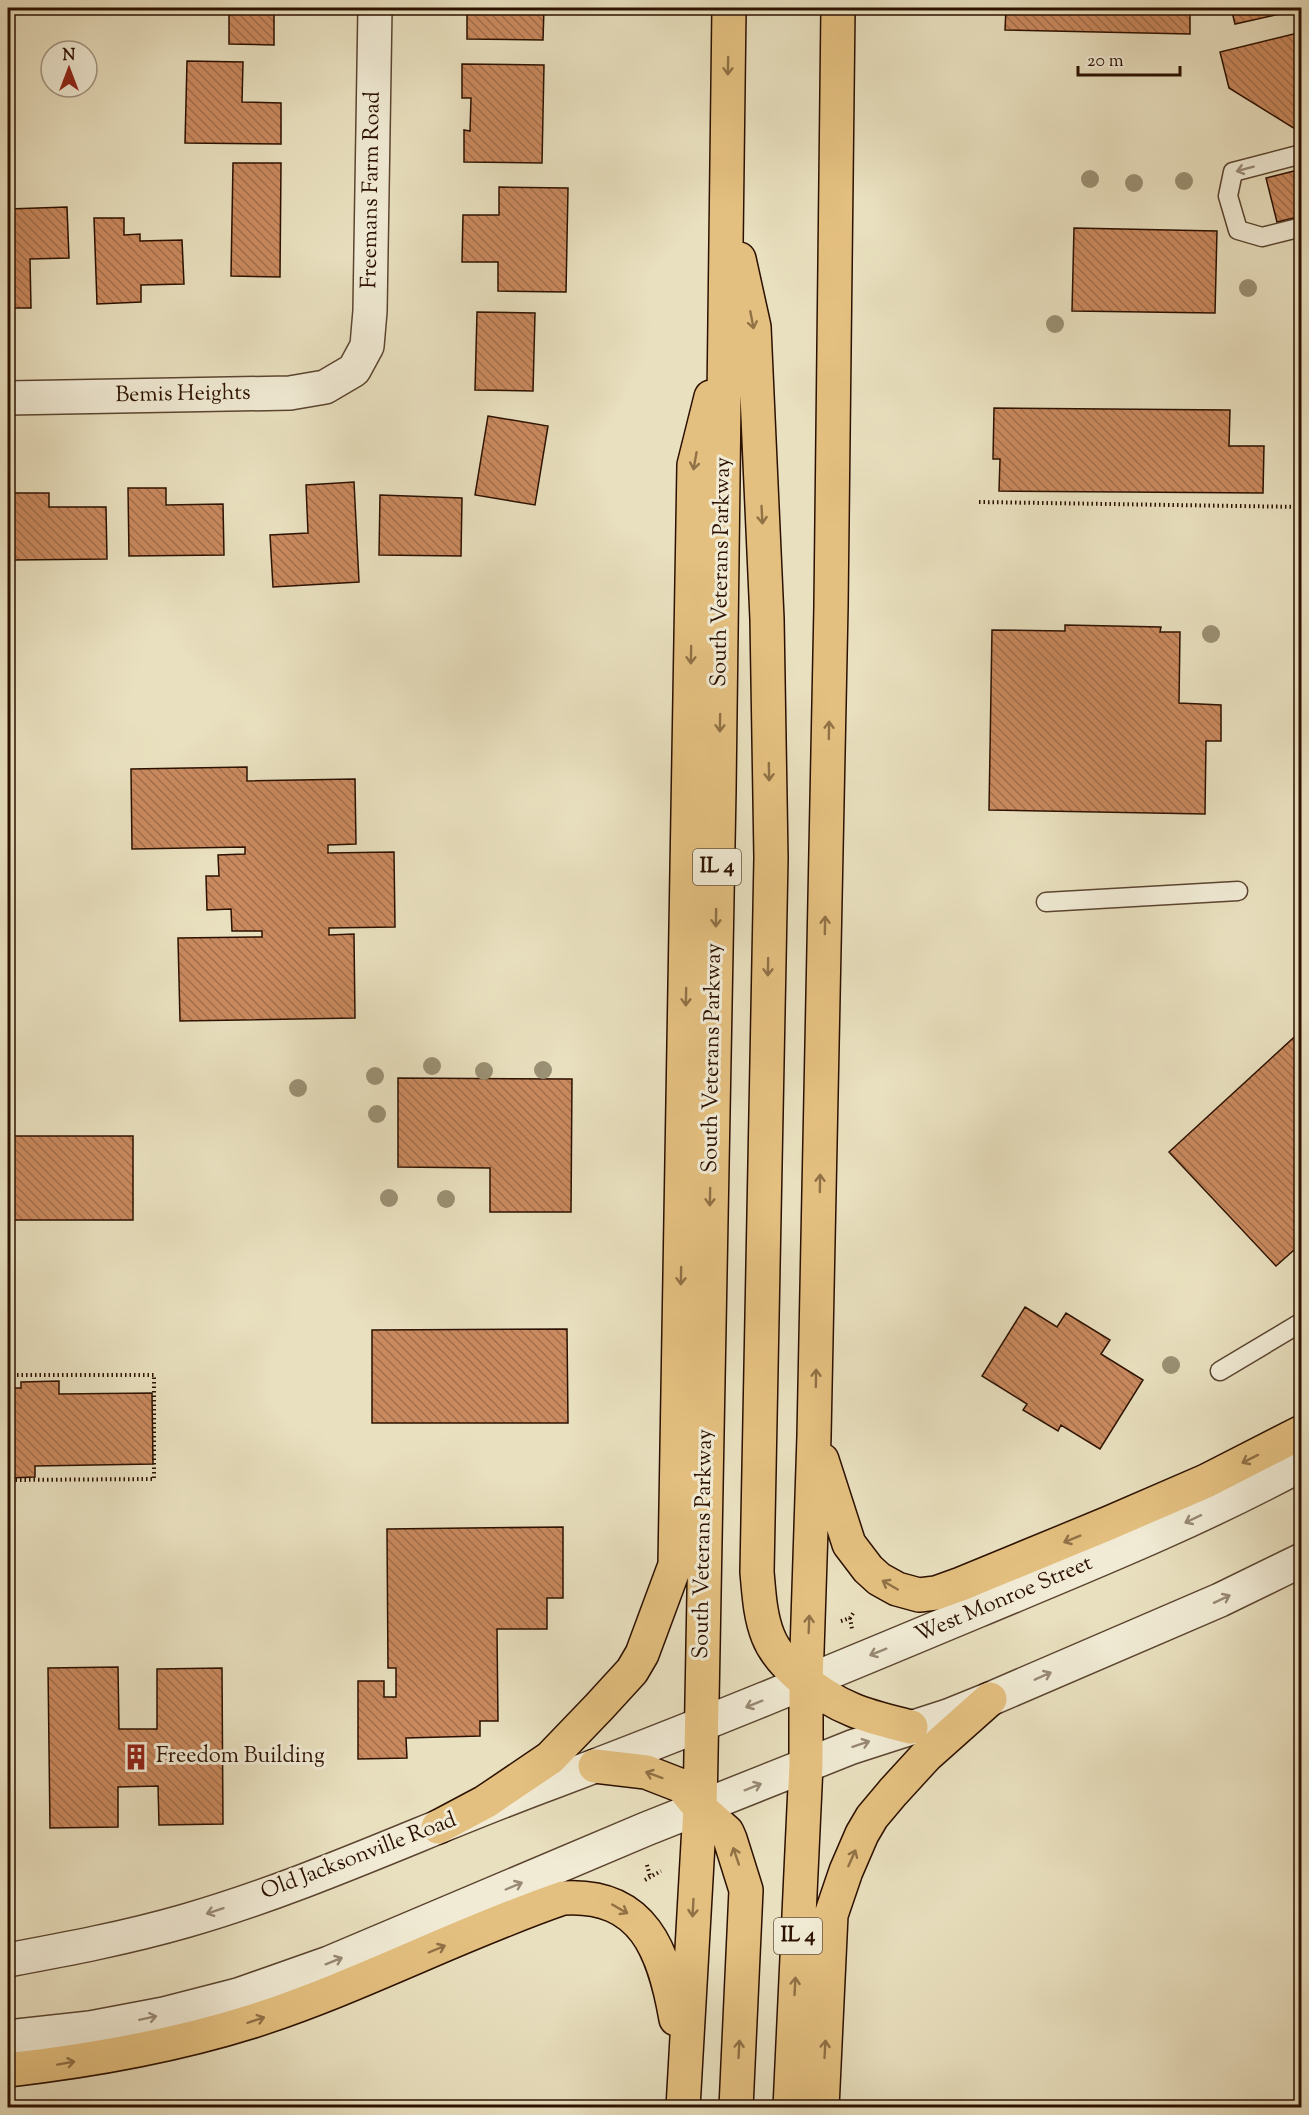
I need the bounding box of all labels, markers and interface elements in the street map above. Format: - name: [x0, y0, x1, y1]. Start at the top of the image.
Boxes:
- north arrow: [39, 39, 99, 99]
- scale bar: [1078, 39, 1180, 77]
- text: N: [63, 45, 76, 68]
- text: 20 m: [1087, 49, 1124, 75]
- one-way arrow: [723, 55, 734, 75]
- street label: Freemans Farm Road: [354, 91, 390, 289]
- one-way arrow: [1236, 163, 1255, 175]
- one-way arrow: [747, 310, 758, 329]
- street label: Bemis Heights: [115, 378, 251, 412]
- one-way arrow: [690, 450, 701, 470]
- street label: South Veterans Parkway: [704, 457, 740, 687]
- one-way arrow: [756, 504, 768, 524]
- one-way arrow: [685, 645, 697, 665]
- one-way arrow: [714, 712, 726, 732]
- one-way arrow: [823, 720, 834, 740]
- one-way arrow: [763, 762, 775, 782]
- road number: IL 4: [693, 849, 741, 885]
- one-way arrow: [710, 907, 722, 927]
- one-way arrow: [819, 915, 831, 935]
- street label: South Veterans Parkway: [695, 943, 731, 1173]
- one-way arrow: [763, 957, 774, 977]
- one-way arrow: [680, 987, 692, 1007]
- one-way arrow: [814, 1173, 826, 1193]
- one-way arrow: [704, 1186, 716, 1206]
- one-way arrow: [675, 1266, 687, 1286]
- one-way arrow: [810, 1368, 821, 1388]
- street label: South Veterans Parkway: [686, 1429, 722, 1659]
- one-way arrow: [1241, 1454, 1259, 1465]
- one-way arrow: [1185, 1513, 1203, 1525]
- one-way arrow: [1063, 1534, 1082, 1545]
- street label: West Monroe Street: [910, 1548, 1098, 1652]
- one-way arrow: [882, 1579, 899, 1591]
- one-way arrow: [1213, 1592, 1231, 1604]
- one-way arrow: [803, 1614, 814, 1634]
- one-way arrow: [870, 1647, 888, 1658]
- one-way arrow: [1034, 1670, 1052, 1681]
- one-way arrow: [745, 1699, 763, 1710]
- one-way arrow: [851, 1738, 870, 1749]
- place label: Freedom Building: [156, 1741, 325, 1773]
- building icon: Freedom Building: [121, 1742, 151, 1772]
- one-way arrow: [645, 1769, 664, 1780]
- one-way arrow: [743, 1781, 762, 1792]
- street label: Old Jacksonville Road: [257, 1805, 461, 1909]
- one-way arrow: [730, 1847, 741, 1866]
- one-way arrow: [847, 1849, 858, 1868]
- one-way arrow: [504, 1880, 523, 1891]
- one-way arrow: [688, 1898, 699, 1918]
- one-way arrow: [611, 1903, 628, 1915]
- one-way arrow: [206, 1906, 225, 1917]
- road number: IL 4: [774, 1918, 822, 1954]
- one-way arrow: [427, 1943, 446, 1954]
- one-way arrow: [324, 1955, 343, 1966]
- one-way arrow: [790, 1977, 801, 1997]
- one-way arrow: [137, 2012, 157, 2023]
- one-way arrow: [246, 2013, 265, 2024]
- one-way arrow: [733, 2040, 744, 2060]
- one-way arrow: [819, 2040, 830, 2060]
- one-way arrow: [55, 2057, 75, 2068]

